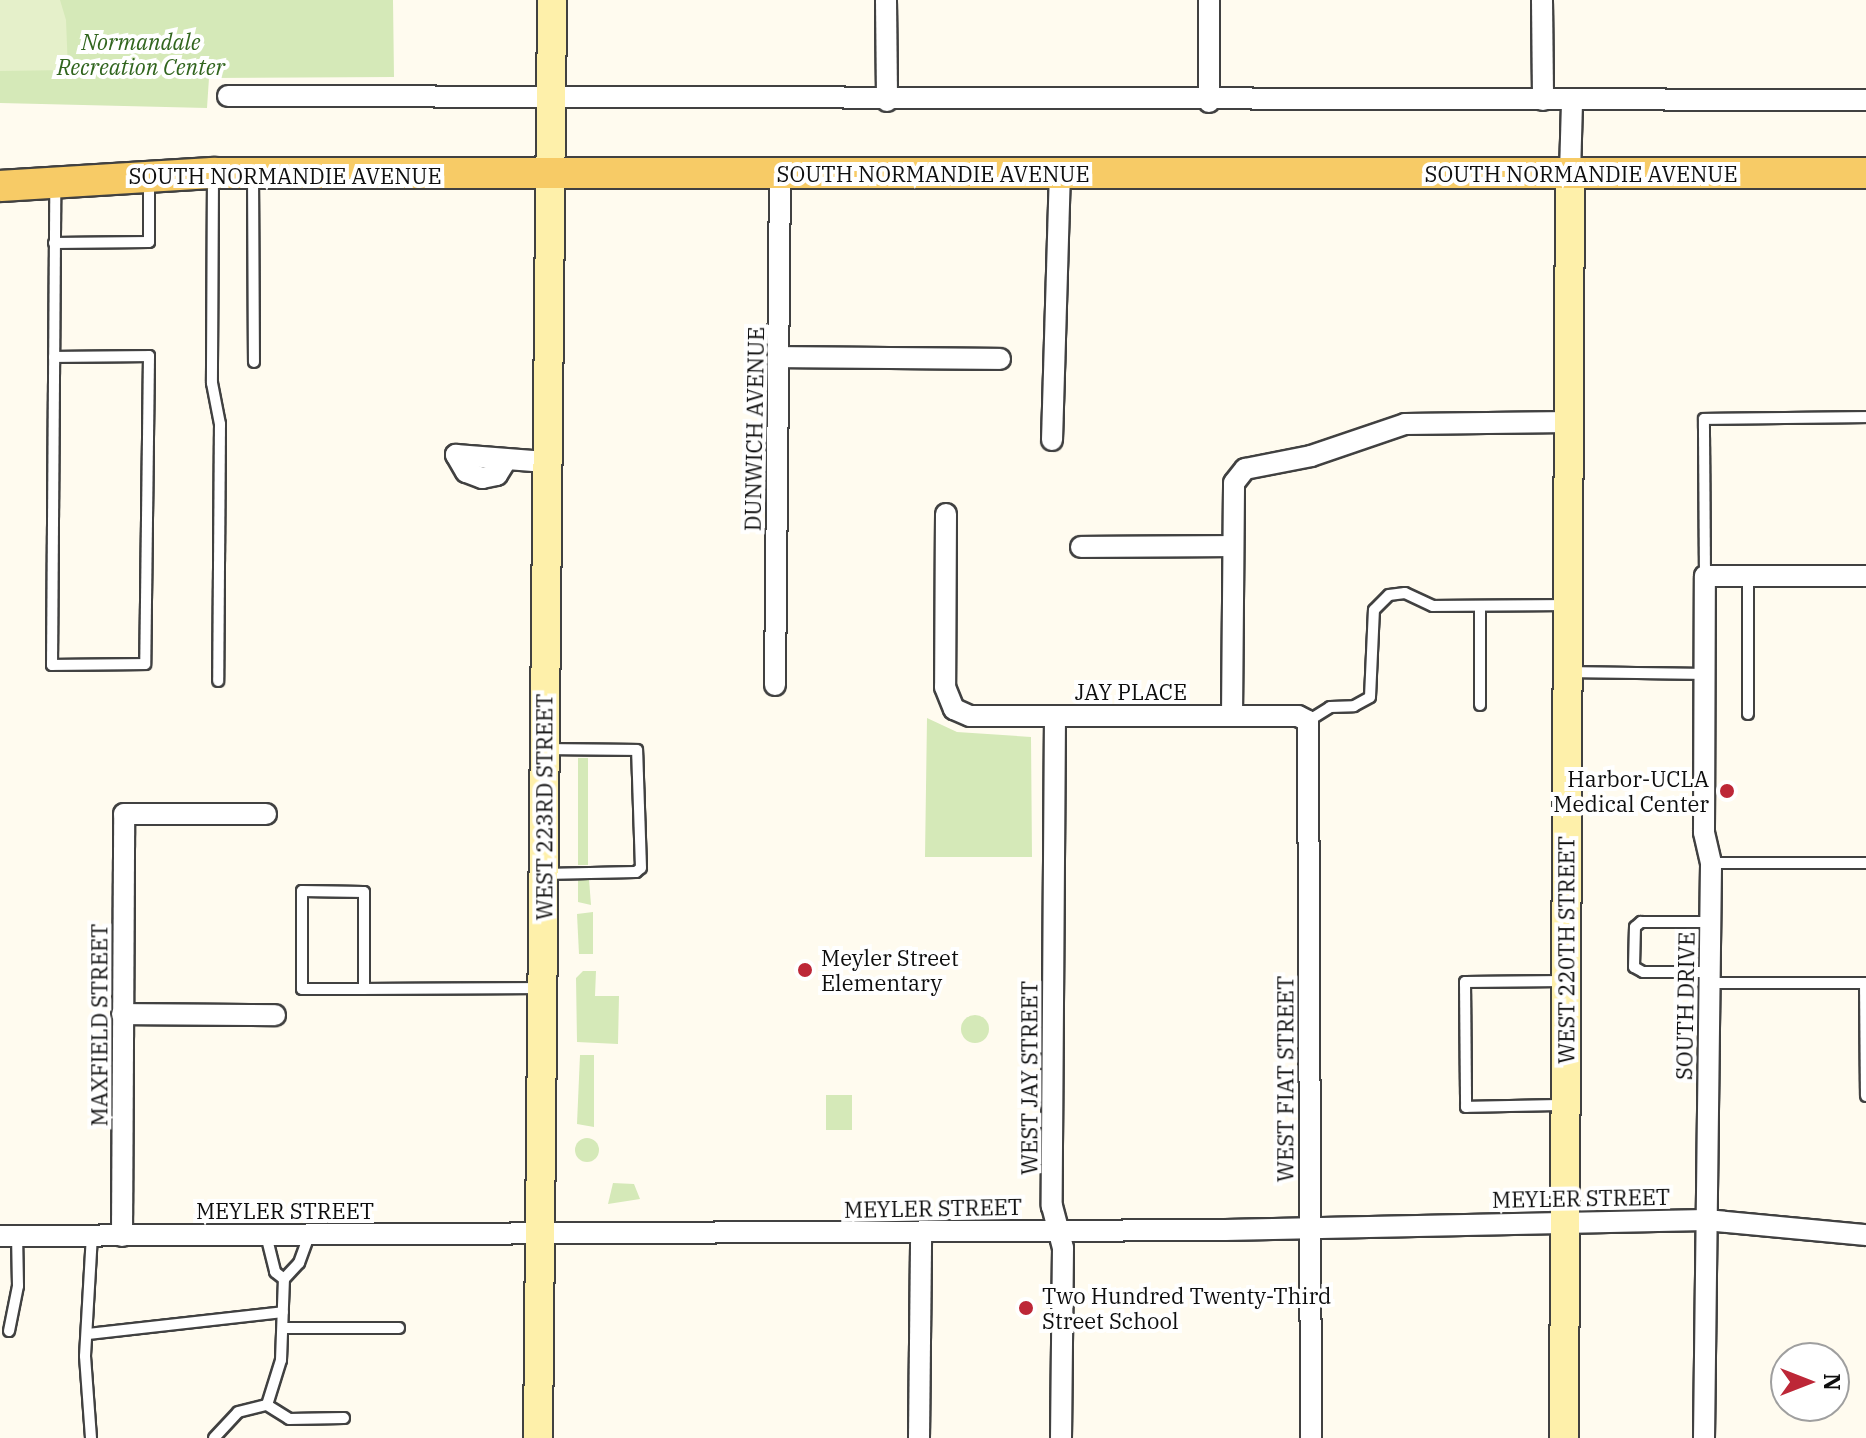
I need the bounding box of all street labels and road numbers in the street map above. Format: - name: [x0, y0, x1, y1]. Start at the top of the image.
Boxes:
- street label: SOUTH NORMANDIE AVENUE: [776, 161, 1090, 187]
- street label: SOUTH NORMANDIE AVENUE: [1424, 161, 1738, 187]
- street label: SOUTH NORMANDIE AVENUE: [128, 163, 442, 189]
- street label: DUNWICH AVENUE: [739, 327, 769, 531]
- street label: JAY PLACE: [1075, 679, 1187, 705]
- street label: WEST 223RD STREET: [531, 694, 557, 920]
- street label: WEST 220TH STREET: [1553, 836, 1579, 1064]
- street label: MAXFIELD STREET: [86, 924, 112, 1126]
- street label: SOUTH DRIVE: [1671, 932, 1699, 1080]
- street label: WEST FIAT STREET: [1272, 976, 1298, 1182]
- street label: WEST JAY STREET: [1016, 981, 1042, 1175]
- street label: MEYLER STREET: [1492, 1183, 1670, 1213]
- street label: MEYLER STREET: [844, 1193, 1022, 1223]
- street label: MEYLER STREET: [196, 1198, 374, 1224]

